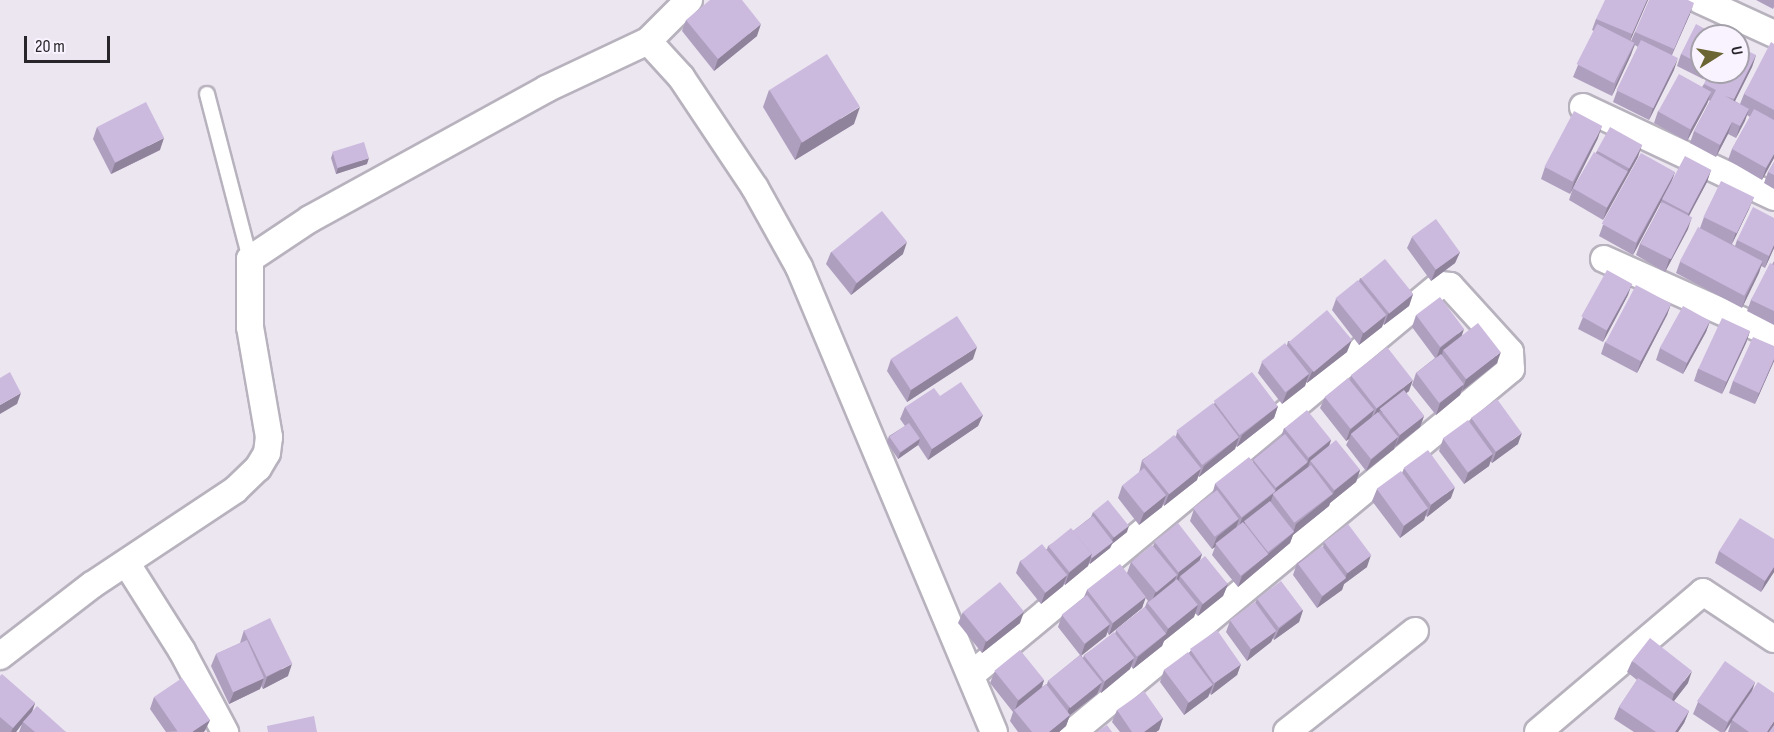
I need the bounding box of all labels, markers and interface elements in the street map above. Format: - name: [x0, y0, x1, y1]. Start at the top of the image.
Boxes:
- scale bar: [27, 24, 112, 62]
- north arrow: [1690, 24, 1750, 84]
- text: 20 m: [35, 36, 65, 57]
- text: U: [1726, 45, 1746, 57]

